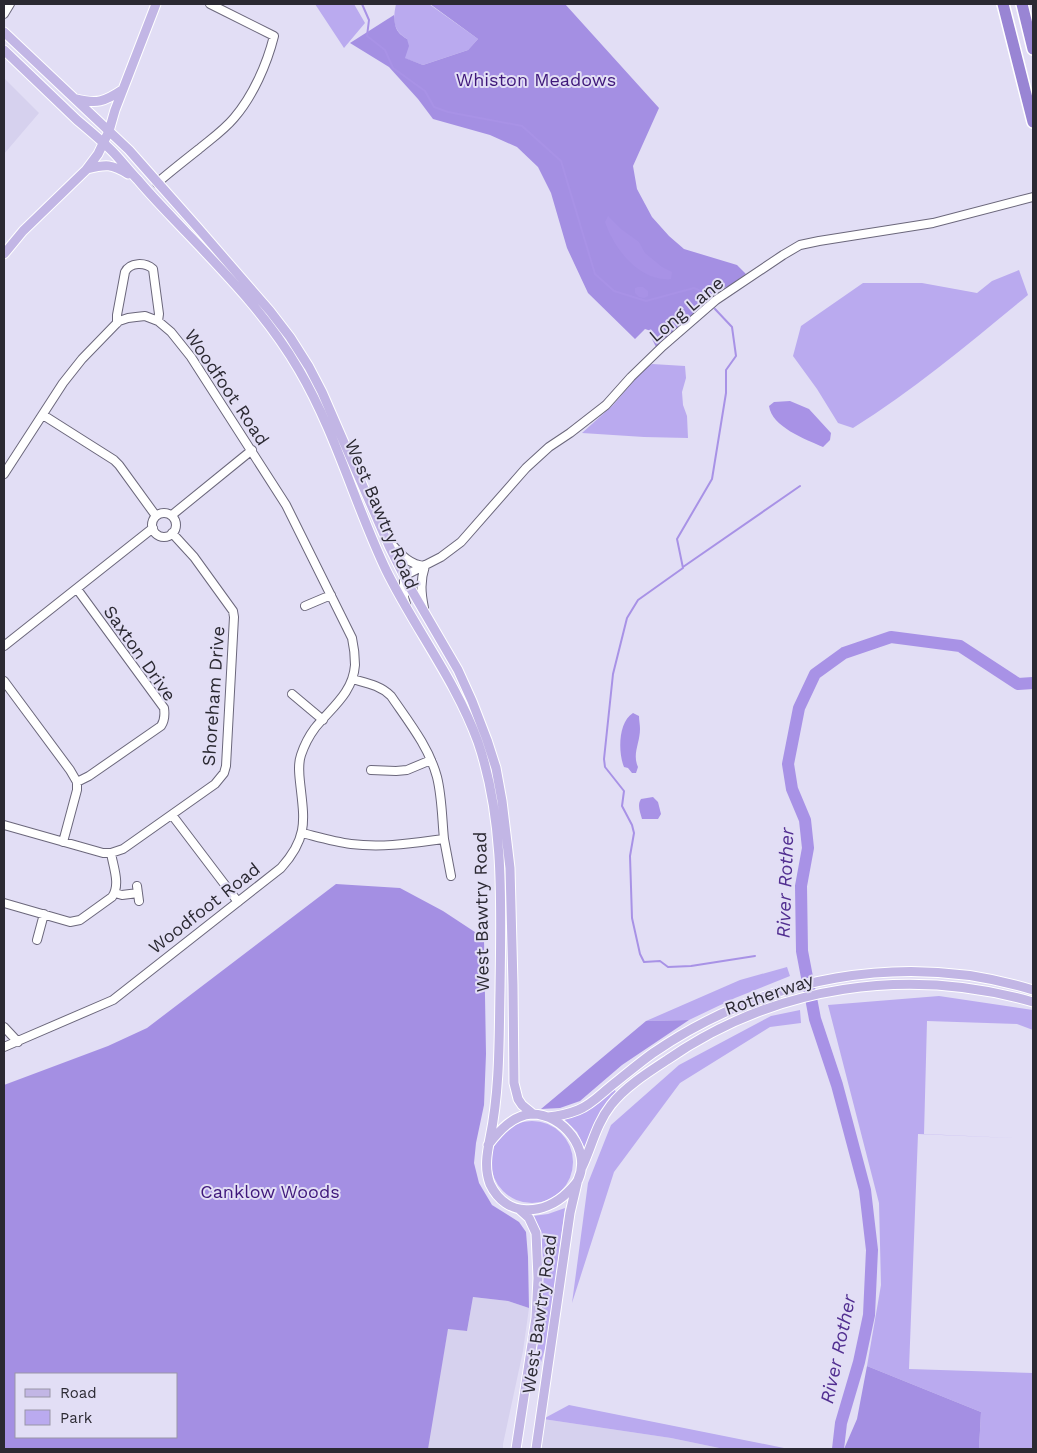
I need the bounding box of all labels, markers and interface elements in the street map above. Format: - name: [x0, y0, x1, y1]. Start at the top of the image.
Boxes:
- park label: Whiston Meadows: [456, 69, 616, 90]
- street label: Long Lane: [645, 272, 727, 346]
- street label: Woodfoot Road: [180, 325, 274, 449]
- street label: West Bawtry Road: [341, 436, 423, 592]
- street label: Saxton Drive: [99, 601, 181, 705]
- street label: Shoreham Drive: [198, 625, 228, 767]
- water label: River Rother: [772, 827, 798, 939]
- street label: West Bawtry Road: [469, 831, 493, 993]
- street label: Woodfoot Road: [144, 858, 264, 958]
- street label: Rotherway: [722, 969, 817, 1019]
- park label: Canklow Woods: [200, 1181, 340, 1202]
- street label: West Bawtry Road: [517, 1233, 561, 1395]
- water label: River Rother: [815, 1292, 861, 1406]
- legend: [15, 1373, 178, 1438]
- text: Road: [60, 1384, 97, 1402]
- text: Park: [60, 1409, 93, 1427]

